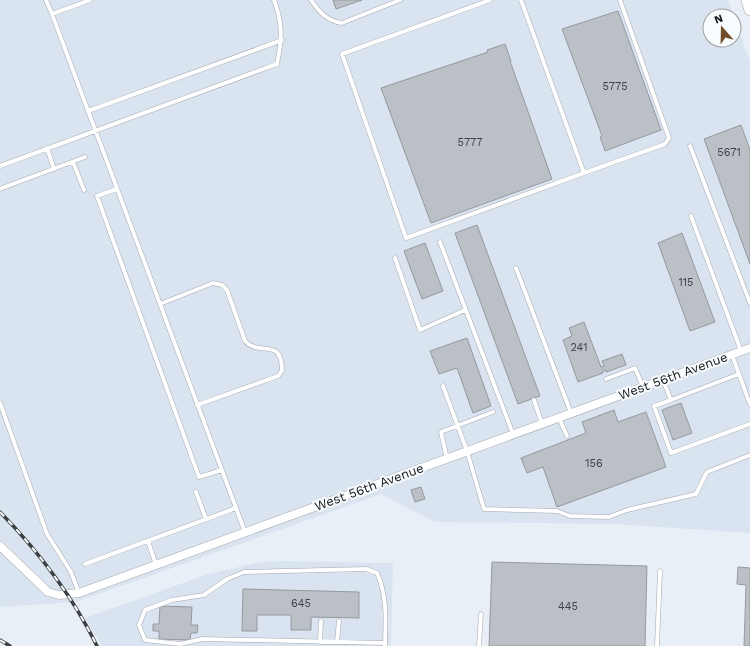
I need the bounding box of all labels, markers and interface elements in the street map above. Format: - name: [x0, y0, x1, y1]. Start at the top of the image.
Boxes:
- north arrow: [702, 8, 742, 48]
- text: N: [713, 12, 725, 27]
- house number: 5775: [602, 80, 628, 93]
- house number: 5777: [458, 136, 482, 149]
- house number: 5671: [717, 146, 741, 159]
- house number: 115: [679, 276, 693, 289]
- house number: 241: [571, 341, 587, 354]
- street label: West 56th Avenue: [616, 349, 730, 403]
- house number: 156: [585, 457, 603, 470]
- street label: West 56th Avenue: [312, 460, 426, 514]
- house number: 645: [291, 597, 311, 610]
- house number: 445: [558, 600, 578, 613]

